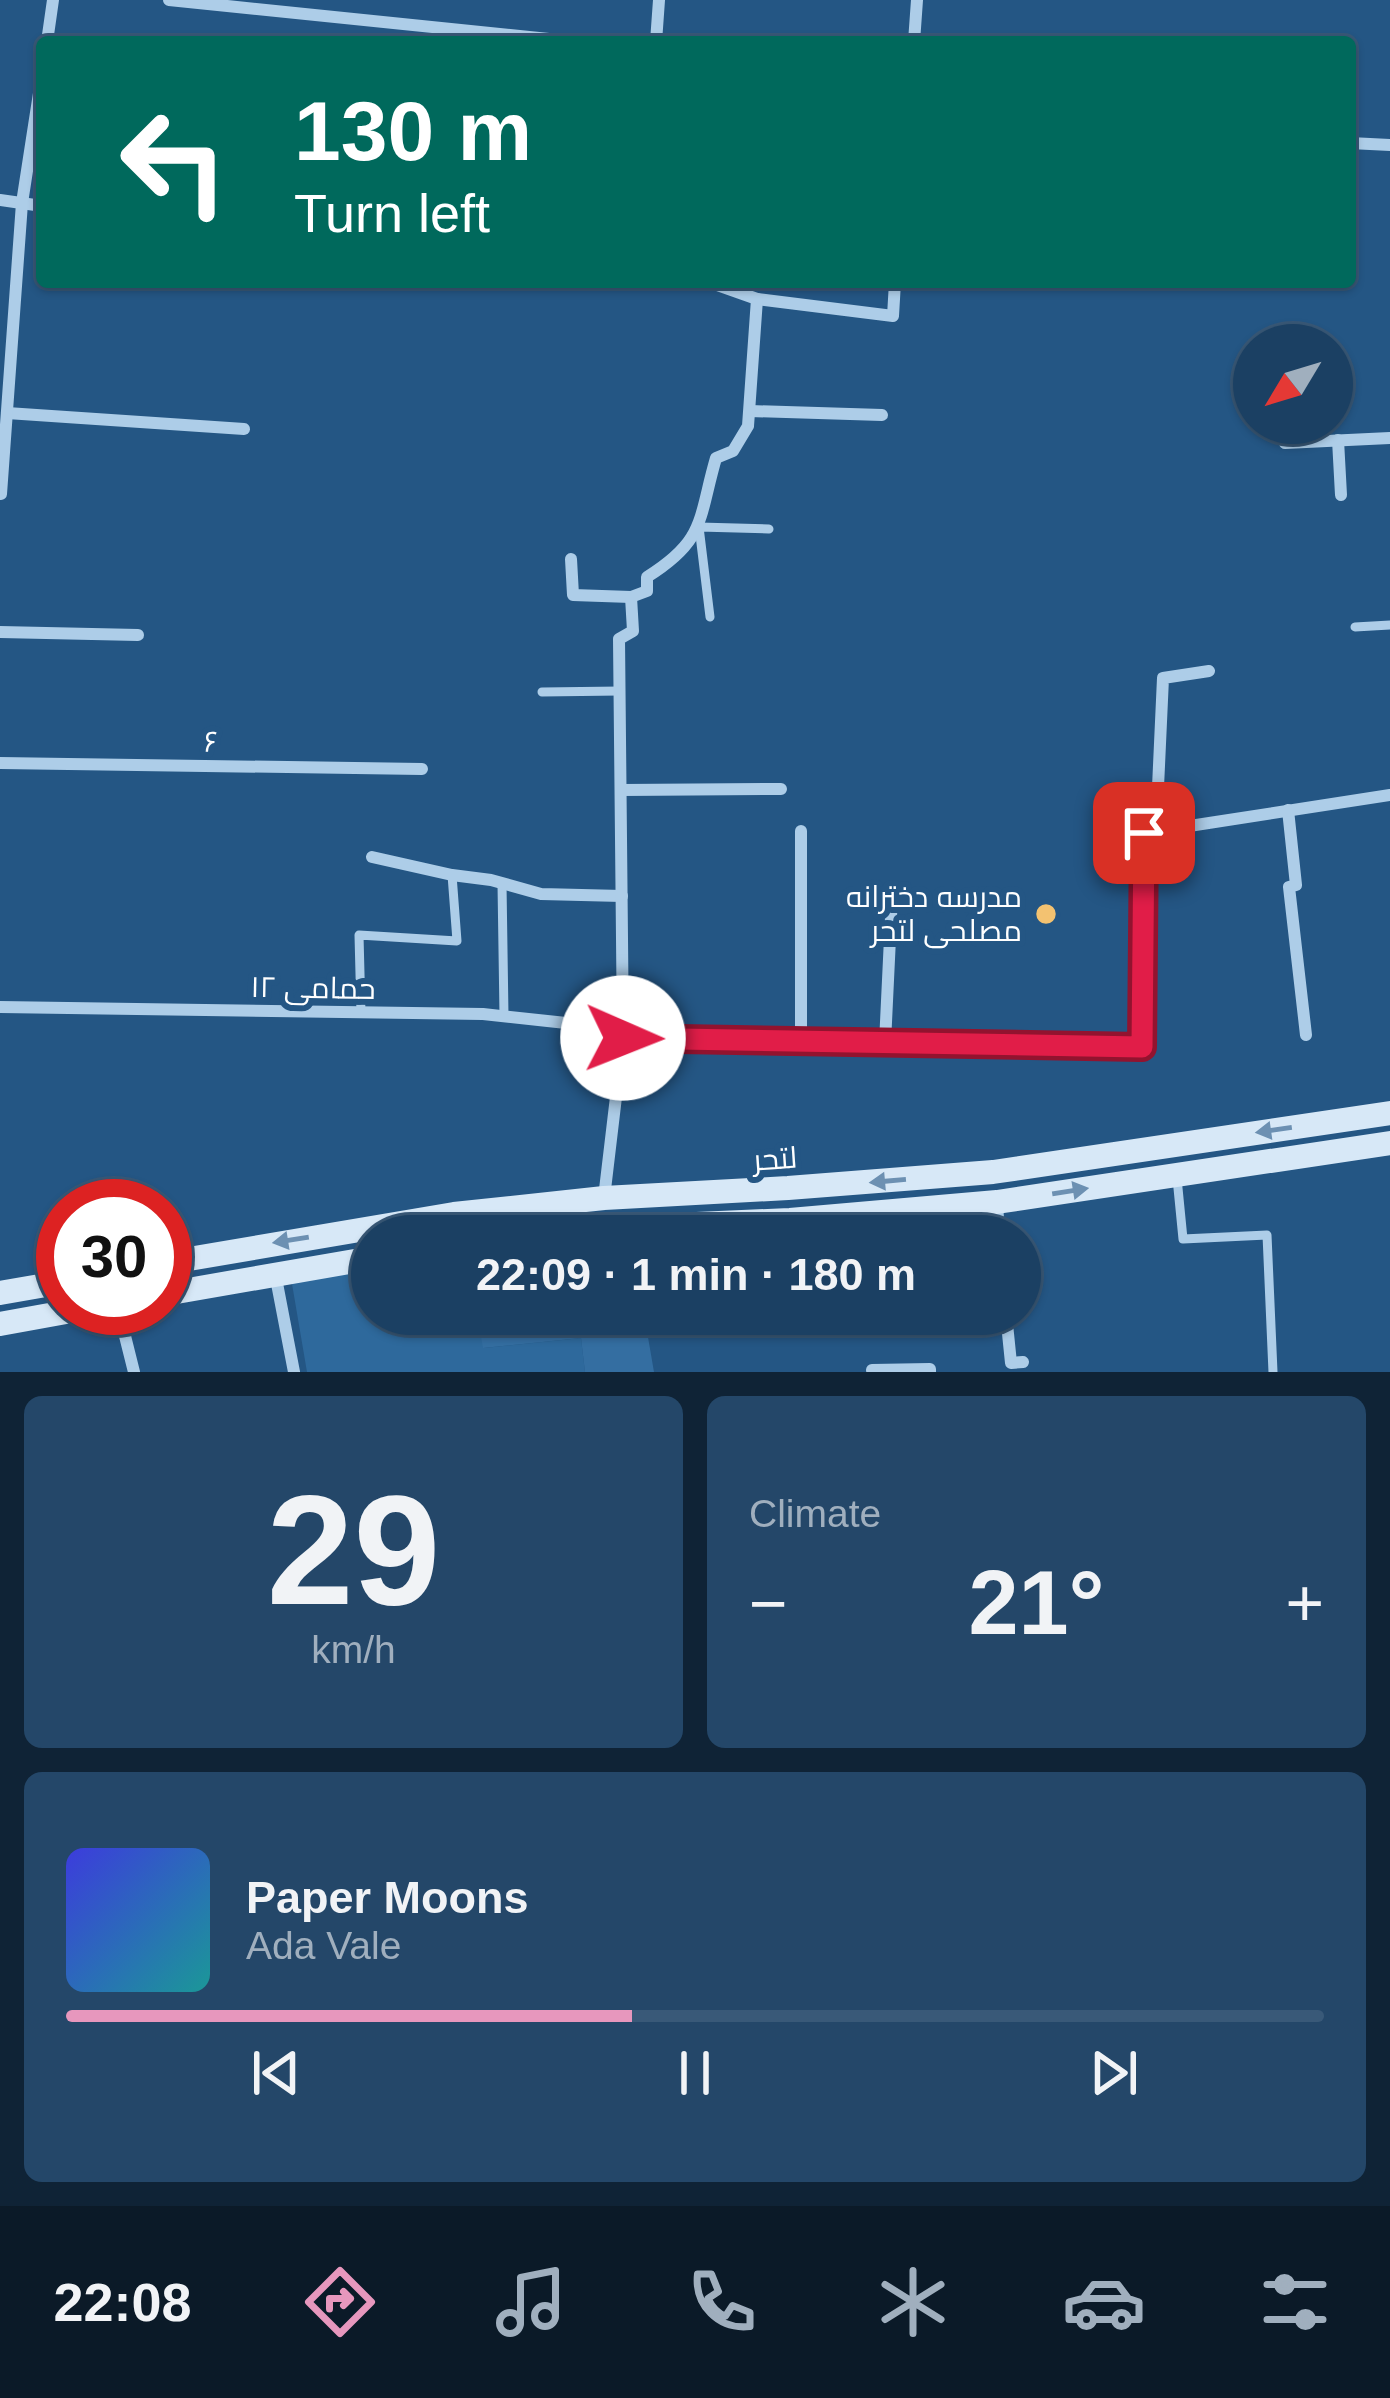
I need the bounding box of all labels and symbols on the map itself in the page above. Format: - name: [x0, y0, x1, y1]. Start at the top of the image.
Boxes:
- north arrow: [1233, 324, 1353, 444]
- street label: ۶: [204, 725, 218, 758]
- pin: [1093, 782, 1195, 884]
- place label: مدرسه دخترانه مصلحی لتحر: [846, 880, 1022, 949]
- marker: مدرسه دخترانه مصلحی لتحر: [1033, 901, 1059, 927]
- street label: حمامی ۱۲: [250, 970, 376, 1007]
- position arrow: [560, 975, 686, 1101]
- one-way arrow: [1255, 1122, 1293, 1140]
- street label: لتحر: [750, 1141, 798, 1178]
- one-way arrow: [869, 1171, 906, 1190]
- speed limit sign: 30: [36, 1179, 192, 1335]
- one-way arrow: [1052, 1181, 1089, 1200]
- one-way arrow: [272, 1231, 309, 1250]

